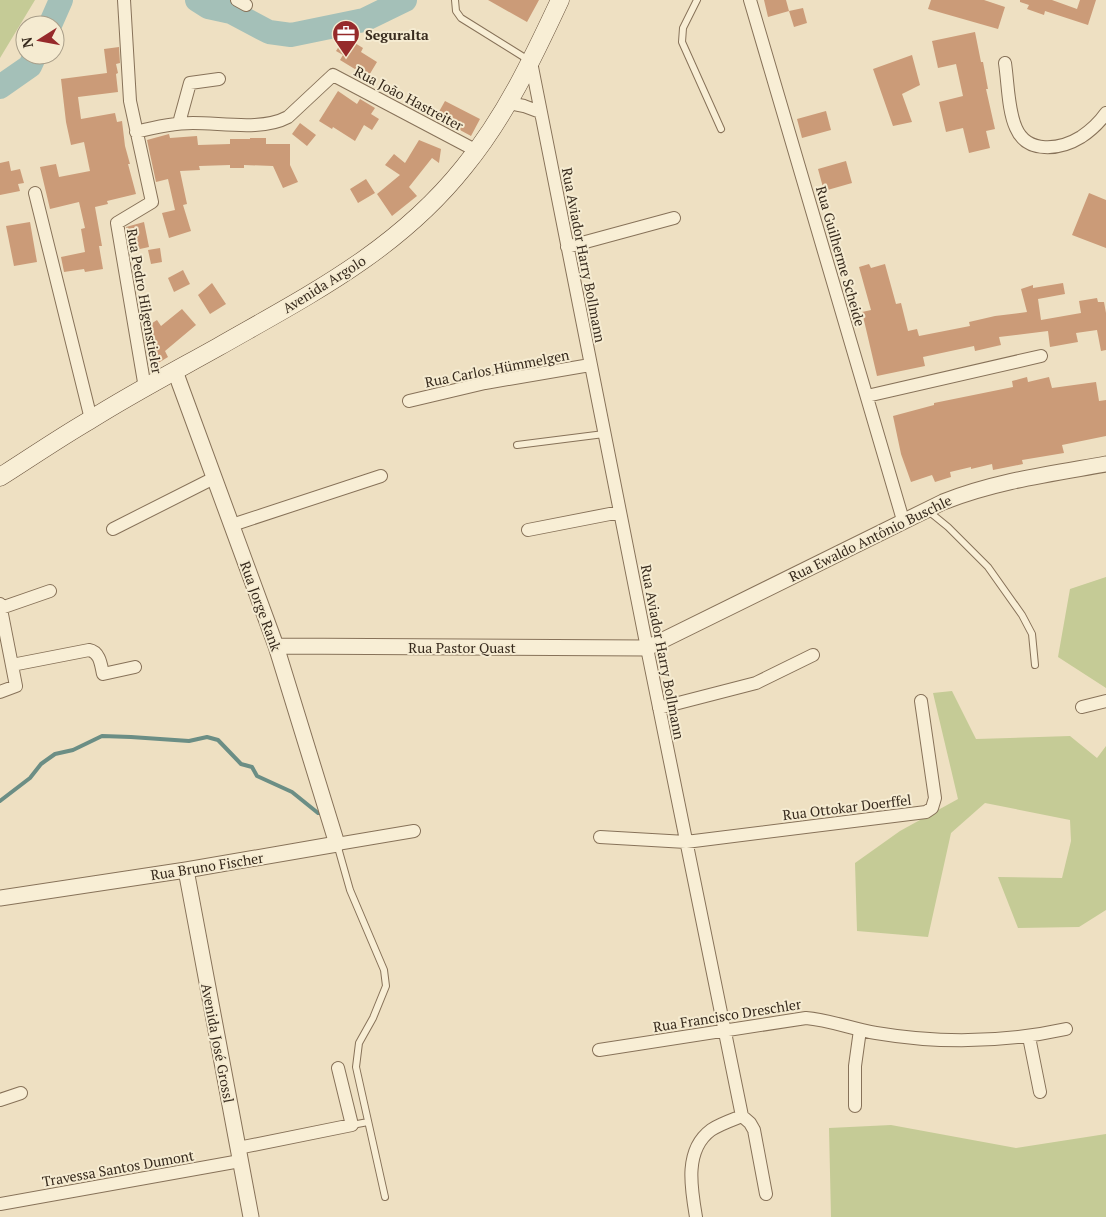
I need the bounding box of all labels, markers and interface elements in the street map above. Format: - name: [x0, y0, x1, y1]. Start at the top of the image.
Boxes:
- north arrow: [15, 15, 65, 65]
- office icon: Seguralta: [331, 19, 361, 58]
- place label: Seguralta: [365, 25, 429, 44]
- text: N: [16, 35, 37, 50]
- street label: Rua João Hastreiter: [351, 61, 467, 135]
- street label: Rua Aviador Harry Bollmann: [558, 166, 610, 345]
- street label: Rua Guilherme Scheide: [812, 184, 870, 328]
- street label: Rua Pedro Hilgenstieler: [123, 227, 167, 376]
- street label: Avenida Argolo: [279, 251, 370, 317]
- street label: Rua Carlos Hümmelgen: [423, 345, 571, 391]
- street label: Rua Ewaldo Antônio Buschle: [785, 490, 955, 586]
- street label: Rua Jorge Rank: [236, 558, 286, 654]
- street label: Rua Aviador Harry Bollmann: [637, 563, 689, 742]
- street label: Rua Pastor Quast: [408, 638, 516, 657]
- street label: Rua Ottokar Doerffel: [782, 790, 912, 824]
- street label: Rua Bruno Fischer: [149, 848, 265, 884]
- street label: Avenida José Grossl: [197, 982, 239, 1104]
- street label: Rua Francisco Dreschler: [652, 994, 803, 1036]
- street label: Travessa Santos Dumont: [41, 1145, 196, 1191]

